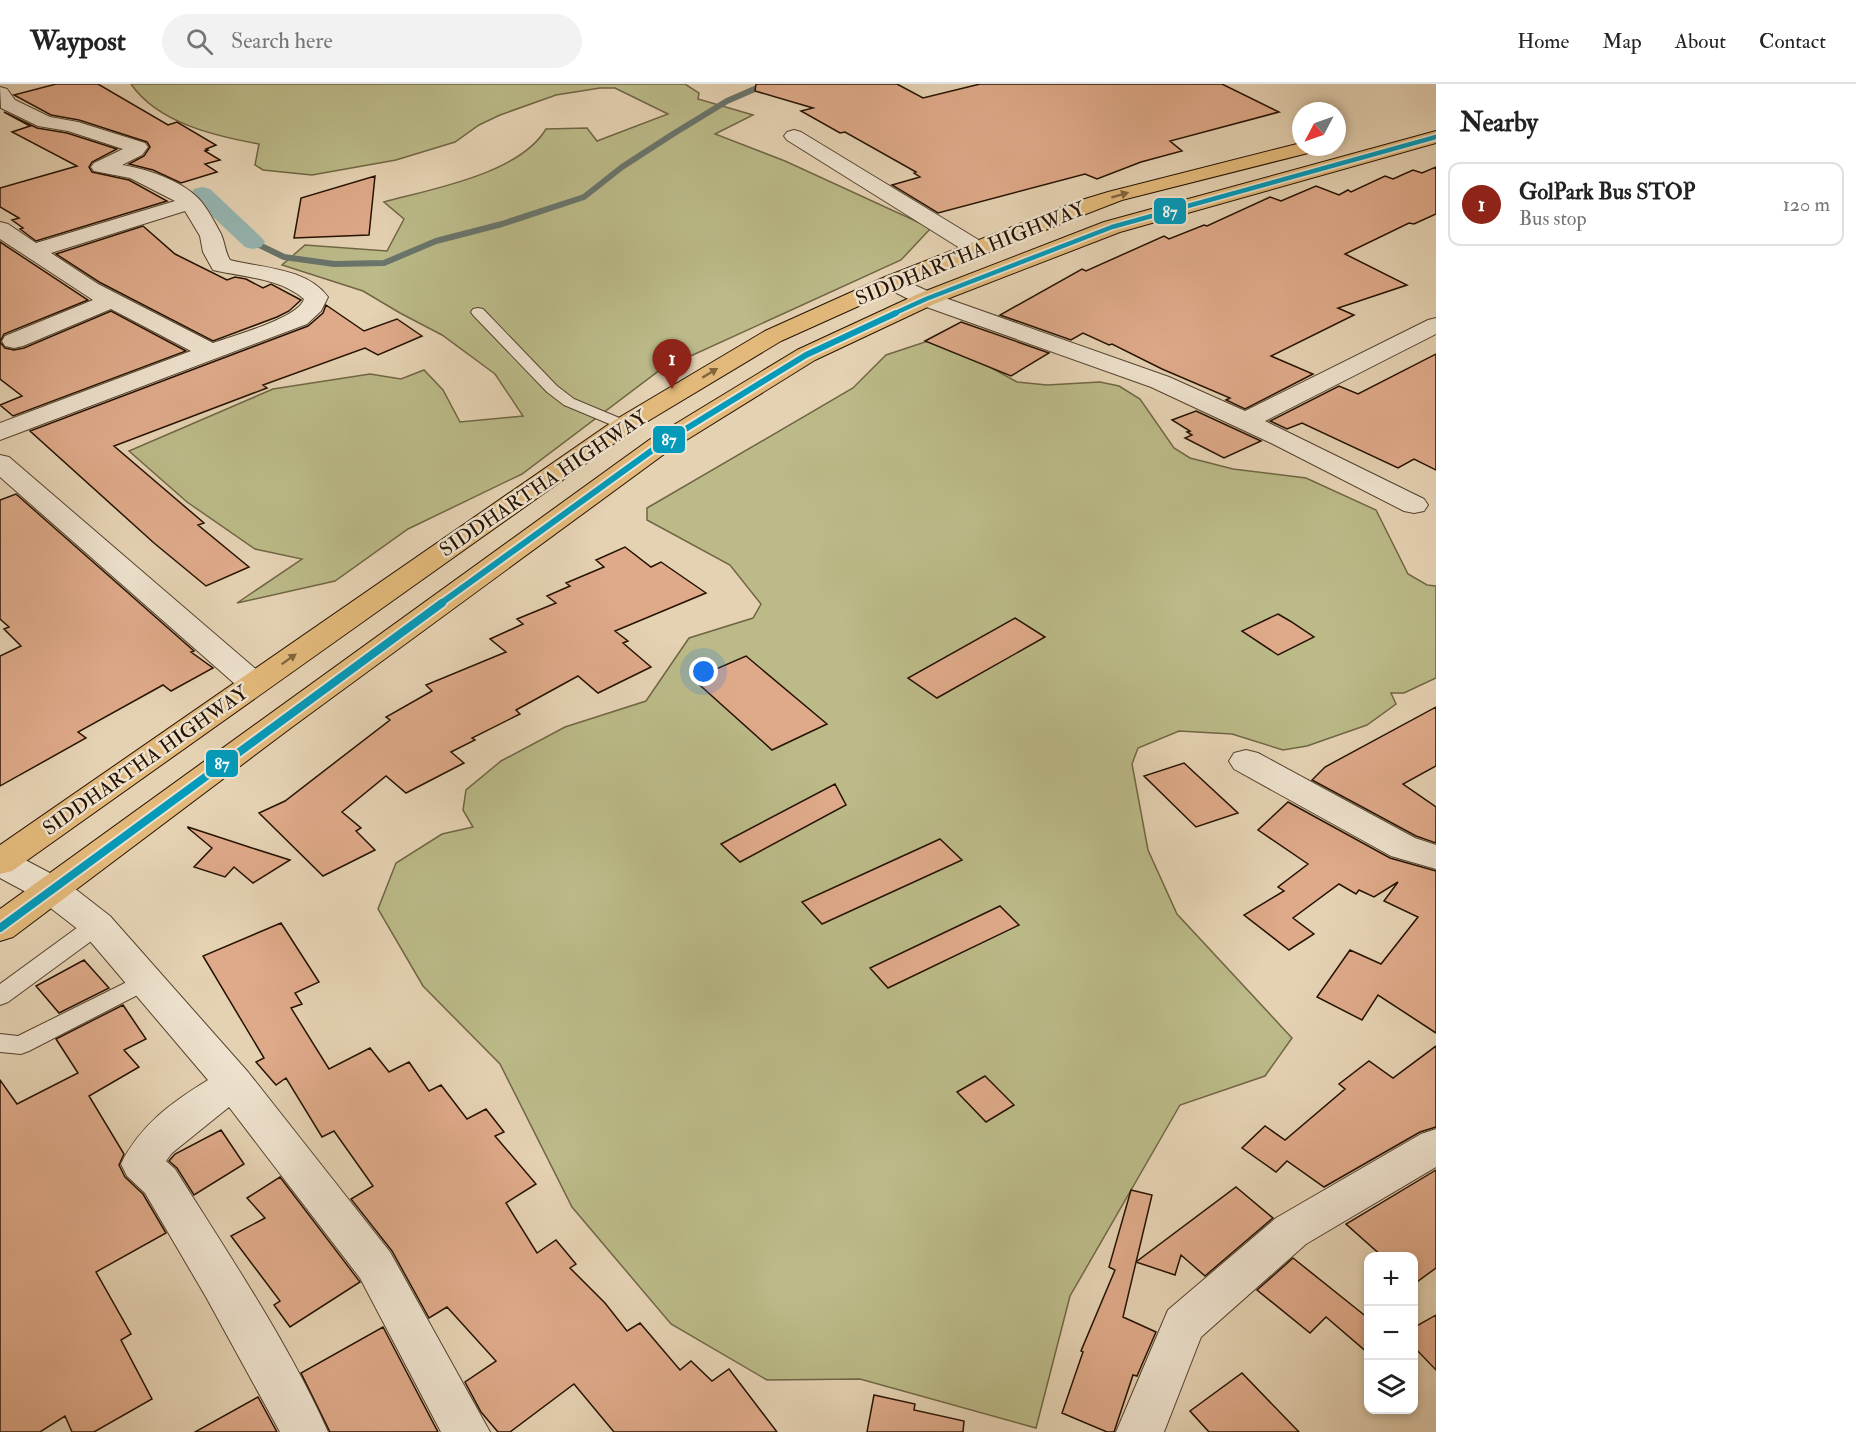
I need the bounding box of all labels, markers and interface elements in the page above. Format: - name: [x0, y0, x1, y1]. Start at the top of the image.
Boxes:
- search box: [162, 14, 582, 68]
- text: Waypost: [30, 24, 126, 59]
- icon: search: [183, 25, 216, 58]
- text: Search here: [231, 27, 333, 55]
- text: Home: [1517, 28, 1569, 55]
- text: Map: [1602, 28, 1642, 55]
- text: About: [1675, 28, 1726, 55]
- text: Contact: [1759, 28, 1826, 55]
- north arrow: [1292, 102, 1346, 156]
- text: Nearby: [1460, 107, 1538, 139]
- text: GolPark Bus STOP: [1519, 178, 1695, 206]
- one-way arrow: [1111, 190, 1129, 200]
- text: 1: [1478, 192, 1485, 217]
- text: 120 m: [1783, 192, 1830, 217]
- street label: SIDDHARTHA HIGHWAY: [852, 195, 1090, 311]
- line badge: 87: [1153, 197, 1187, 225]
- text: 87: [1163, 202, 1178, 222]
- text: Bus stop: [1519, 206, 1587, 231]
- pin: 1: [652, 340, 692, 389]
- one-way arrow: [702, 368, 719, 378]
- street label: SIDDHARTHA HIGHWAY: [435, 404, 653, 562]
- line badge: 87: [652, 425, 686, 454]
- text: 87: [662, 430, 677, 450]
- one-way arrow: [280, 653, 296, 665]
- your location: [689, 657, 718, 686]
- street label: SIDDHARTHA HIGHWAY: [38, 679, 254, 841]
- line badge: 87: [205, 749, 239, 778]
- text: 87: [215, 754, 230, 774]
- map controls: [1364, 1252, 1418, 1414]
- button: +: [1364, 1252, 1418, 1306]
- button: −: [1364, 1306, 1418, 1360]
- button: layers: [1364, 1360, 1418, 1414]

